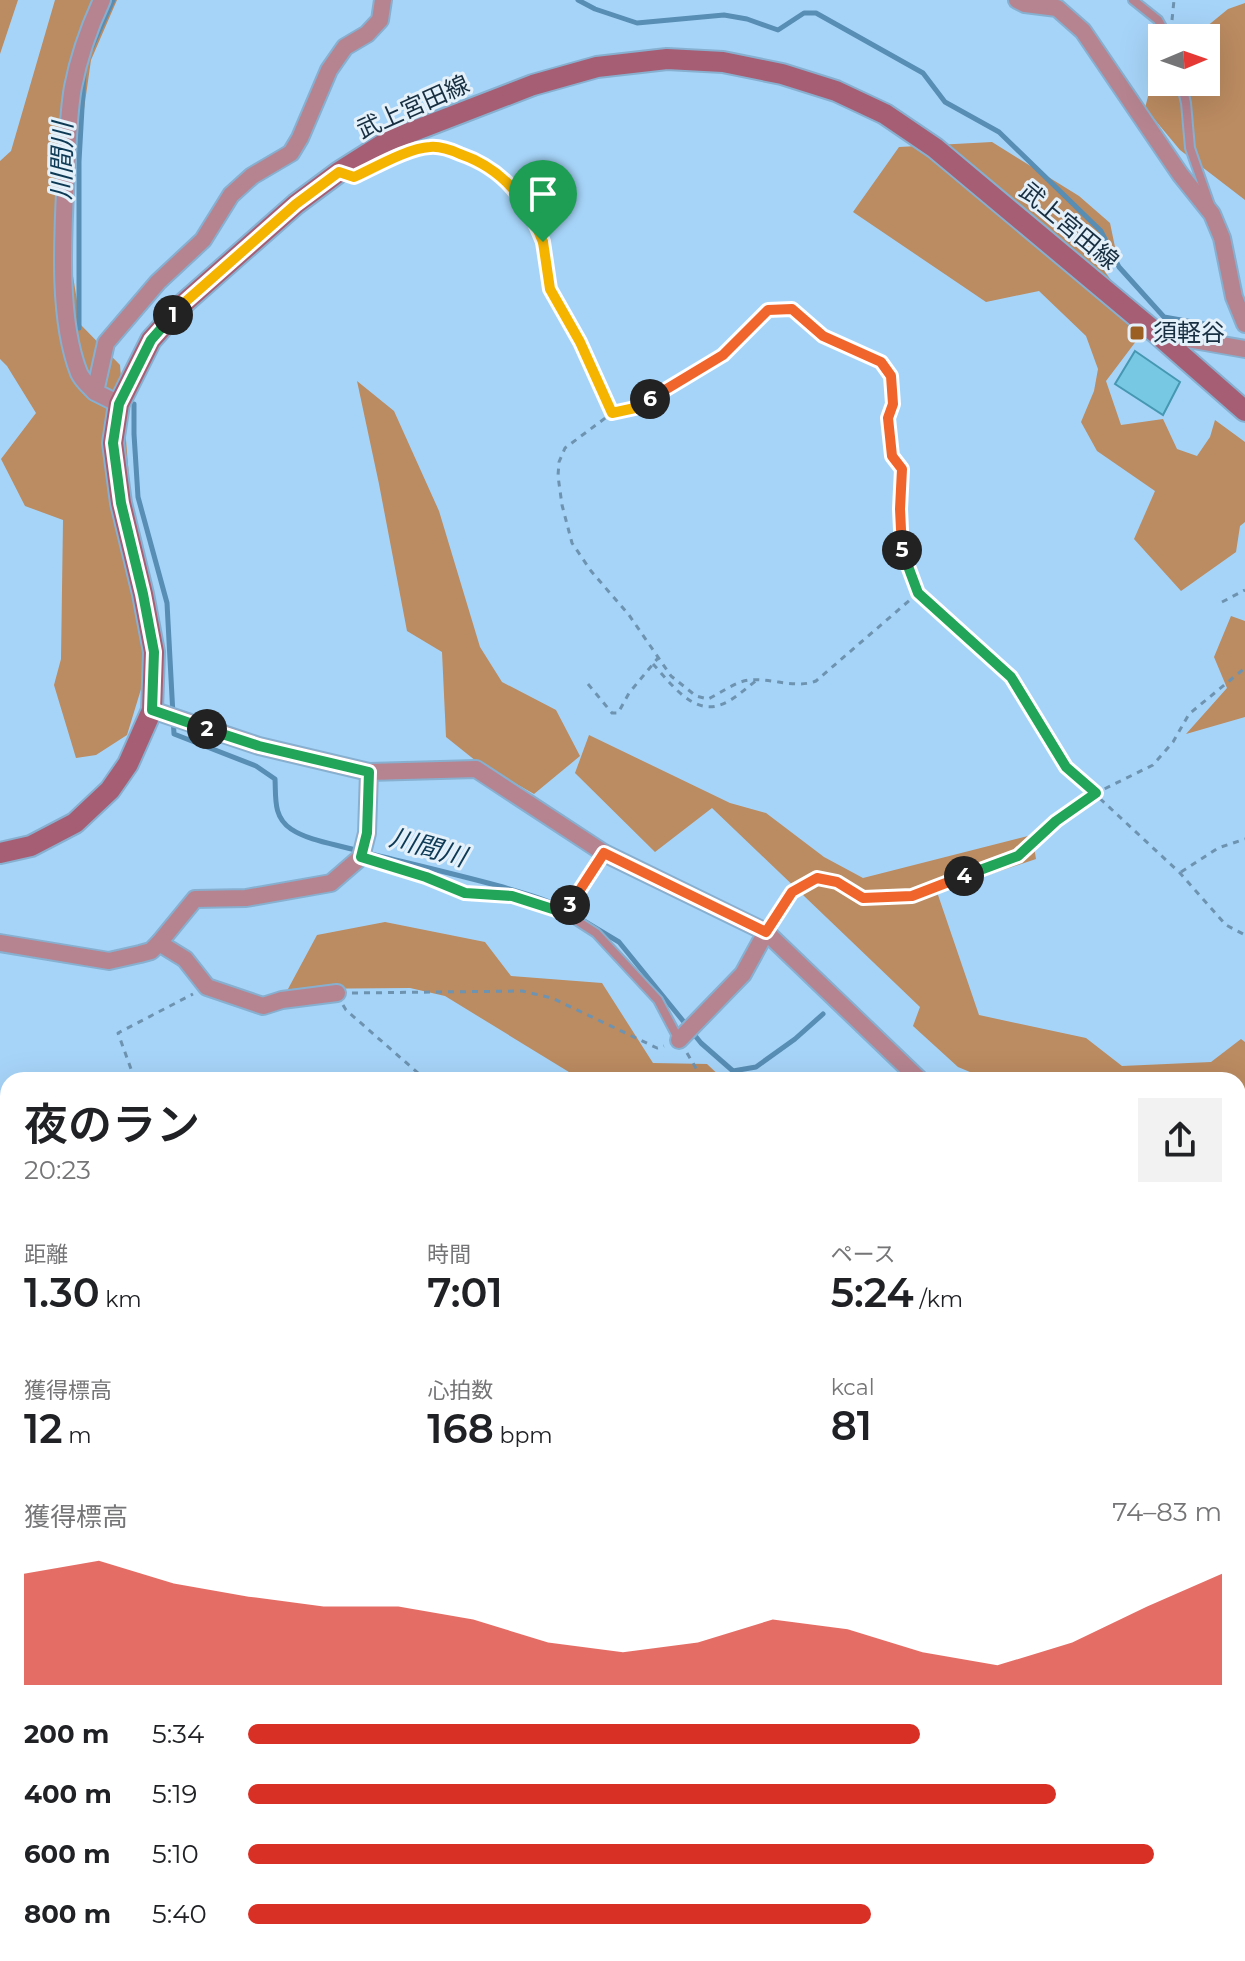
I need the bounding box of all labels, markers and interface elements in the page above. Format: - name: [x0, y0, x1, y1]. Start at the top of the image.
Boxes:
- north arrow: [1148, 24, 1220, 96]
- map controls: [1148, 24, 1220, 96]
- street label: 武上宮田線: [352, 69, 474, 144]
- water label: 川間川: [45, 119, 79, 200]
- pin: [509, 160, 577, 242]
- icon: arrive: [521, 172, 565, 216]
- street label: 武上宮田線: [1014, 176, 1125, 275]
- pin: 1: [153, 295, 193, 335]
- text: 1: [169, 301, 177, 328]
- place label: 須軽谷: [1153, 318, 1225, 347]
- marker: 須軽谷: [1128, 324, 1146, 342]
- pin: 6: [630, 379, 670, 419]
- text: 6: [643, 385, 657, 412]
- pin: 5: [882, 530, 922, 570]
- text: 5: [895, 536, 909, 563]
- pin: 2: [187, 709, 227, 749]
- text: 2: [201, 715, 213, 742]
- water label: 川間川: [386, 821, 473, 874]
- pin: 4: [944, 856, 984, 896]
- text: 4: [956, 862, 972, 889]
- pin: 3: [550, 885, 590, 925]
- text: 3: [563, 891, 577, 918]
- text: 夜のラン: [24, 1097, 200, 1151]
- button: share: [1138, 1098, 1222, 1182]
- text: 20:23: [24, 1154, 91, 1186]
- text: 距離: [24, 1241, 68, 1268]
- text: 時間: [427, 1241, 471, 1268]
- text: ペース: [831, 1241, 896, 1268]
- text: 1.30: [24, 1268, 100, 1317]
- text: 7:01: [427, 1268, 503, 1317]
- text: 5:24: [831, 1268, 914, 1317]
- text: km: [100, 1286, 142, 1313]
- text: /km: [914, 1286, 963, 1313]
- text: kcal: [831, 1374, 875, 1401]
- text: 獲得標高: [24, 1377, 112, 1404]
- text: 心拍数: [427, 1377, 493, 1404]
- text: 81: [831, 1401, 872, 1450]
- text: 12: [24, 1404, 63, 1453]
- text: 168: [427, 1404, 494, 1453]
- text: m: [63, 1422, 92, 1449]
- text: bpm: [494, 1422, 553, 1449]
- text: 74–83 m: [1112, 1496, 1222, 1528]
- text: 獲得標高: [24, 1501, 128, 1533]
- text: 200 m: [24, 1718, 109, 1750]
- text: 5:34: [152, 1718, 204, 1750]
- text: 400 m: [24, 1778, 112, 1810]
- text: 5:19: [152, 1778, 197, 1810]
- text: 600 m: [24, 1838, 111, 1870]
- text: 5:10: [152, 1838, 199, 1870]
- text: 800 m: [24, 1898, 111, 1930]
- text: 5:40: [152, 1898, 207, 1930]

